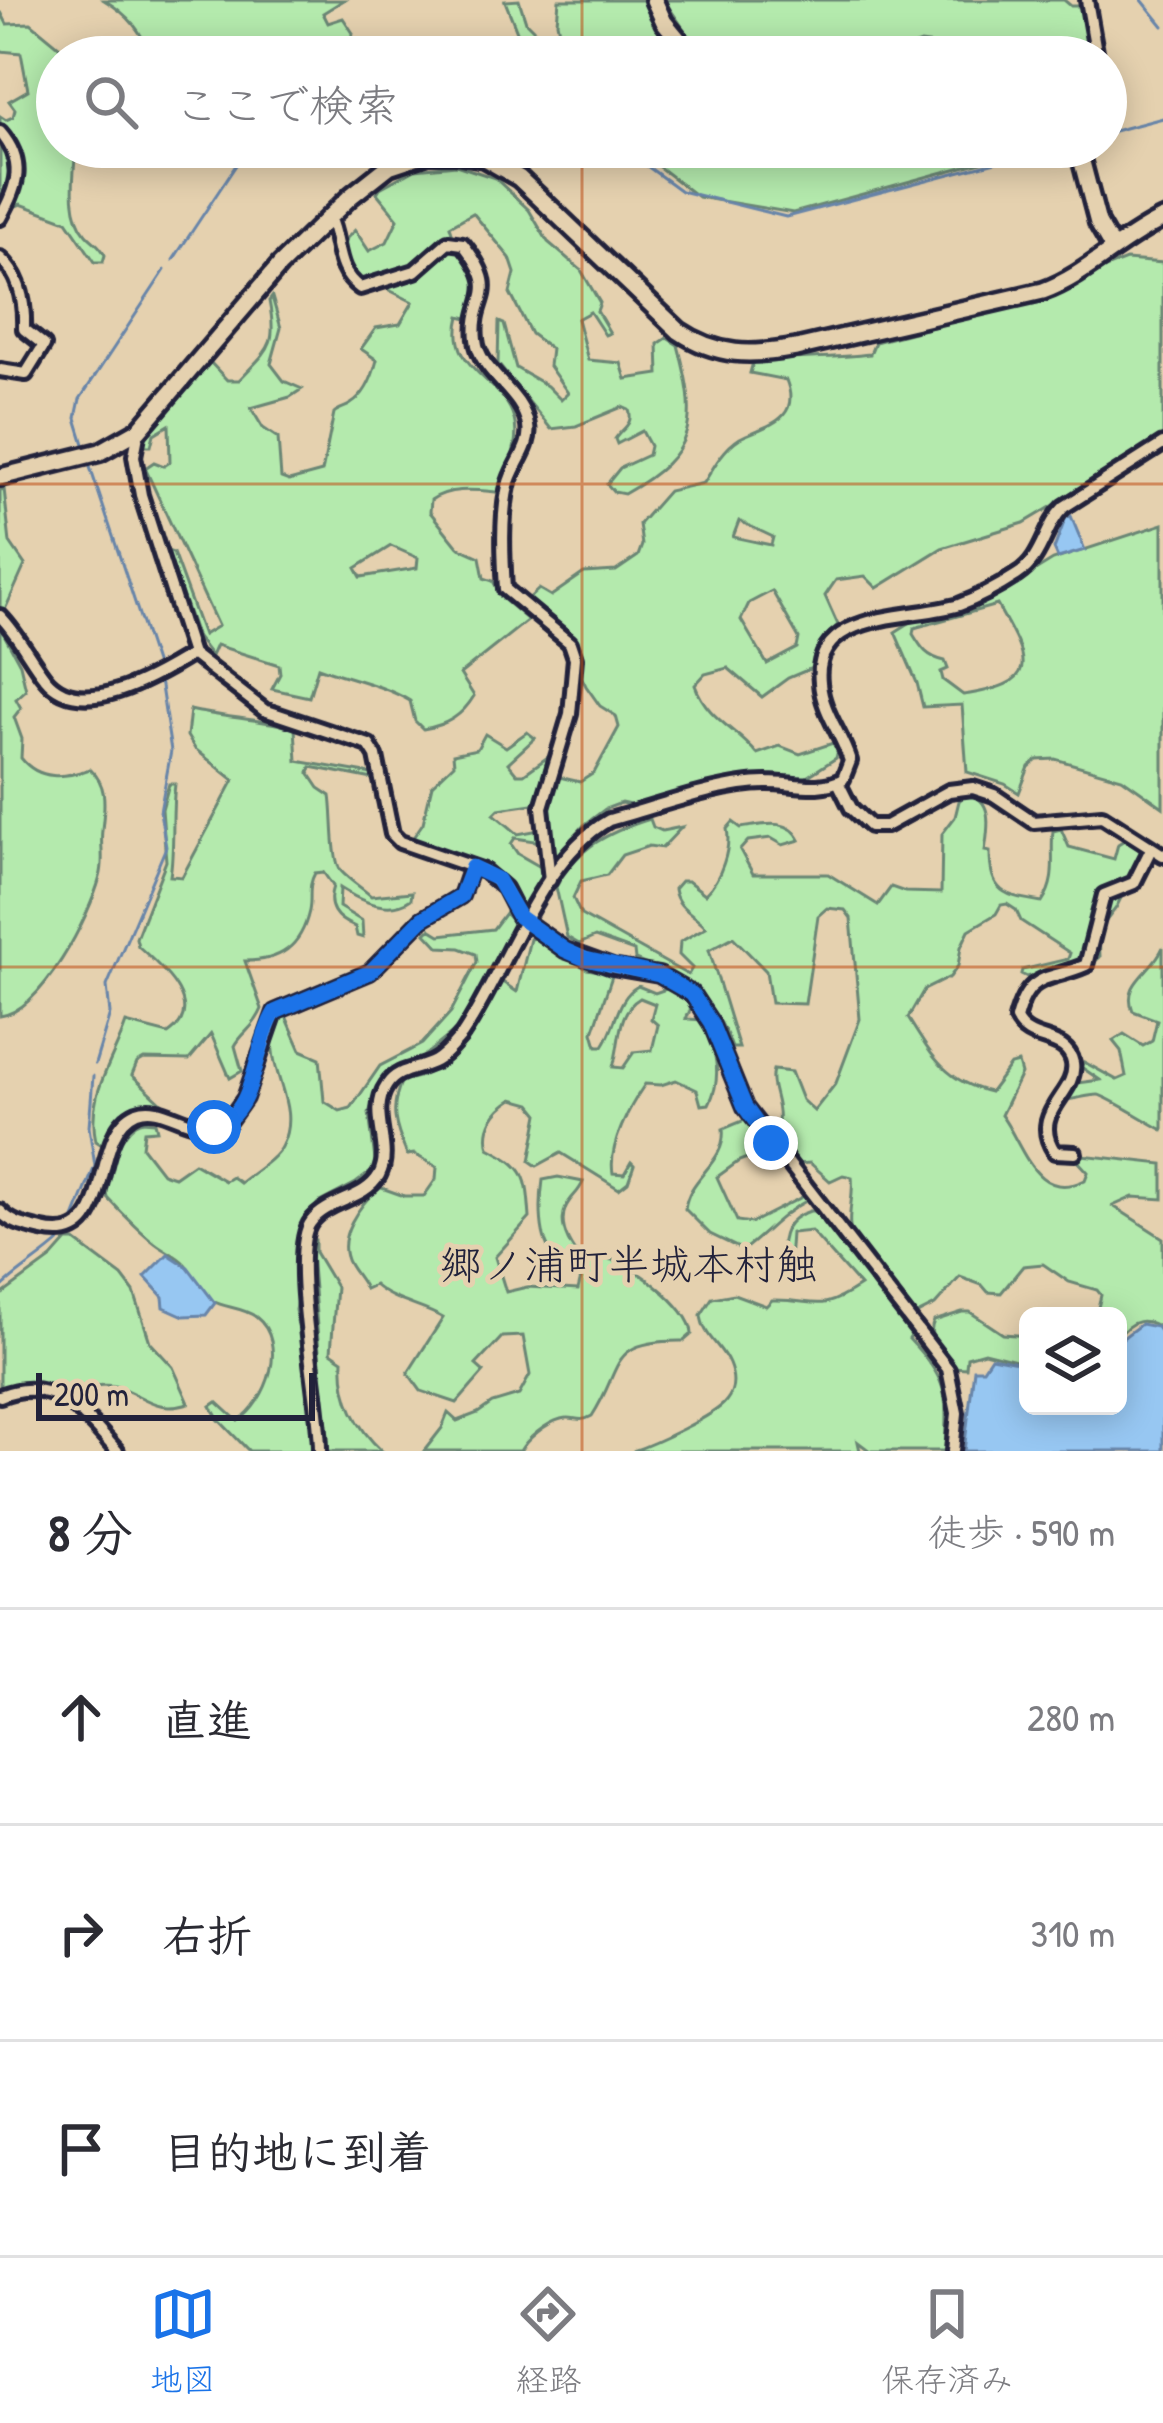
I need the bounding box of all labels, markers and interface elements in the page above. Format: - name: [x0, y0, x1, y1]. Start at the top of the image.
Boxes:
- search box: [36, 36, 1127, 168]
- icon: search: [78, 69, 144, 135]
- text: ここで検索: [174, 74, 399, 135]
- route start: [187, 1100, 241, 1154]
- route end: [744, 1116, 798, 1170]
- district label: 郷ノ浦町半城本村触: [440, 1235, 818, 1292]
- map controls: [1019, 1307, 1127, 1415]
- button: layers: [1019, 1307, 1127, 1415]
- scale bar: [36, 1367, 315, 1420]
- text: 200 m: [54, 1372, 129, 1416]
- text: 8 分: [48, 1498, 133, 1567]
- text: 徒歩 · 590 m: [927, 1505, 1115, 1558]
- icon: ahead: [48, 1684, 114, 1750]
- text: 直進: [162, 1689, 252, 1750]
- text: 280 m: [1027, 1690, 1115, 1743]
- icon: right: [48, 1900, 114, 1966]
- text: 右折: [162, 1905, 252, 1966]
- text: 310 m: [1030, 1906, 1115, 1959]
- icon: arrive: [48, 2116, 114, 2182]
- text: 目的地に到着: [162, 2121, 432, 2182]
- tab: 地図: [150, 2281, 216, 2401]
- tab: 経路: [515, 2281, 581, 2401]
- tab: 保存済み: [881, 2281, 1013, 2401]

